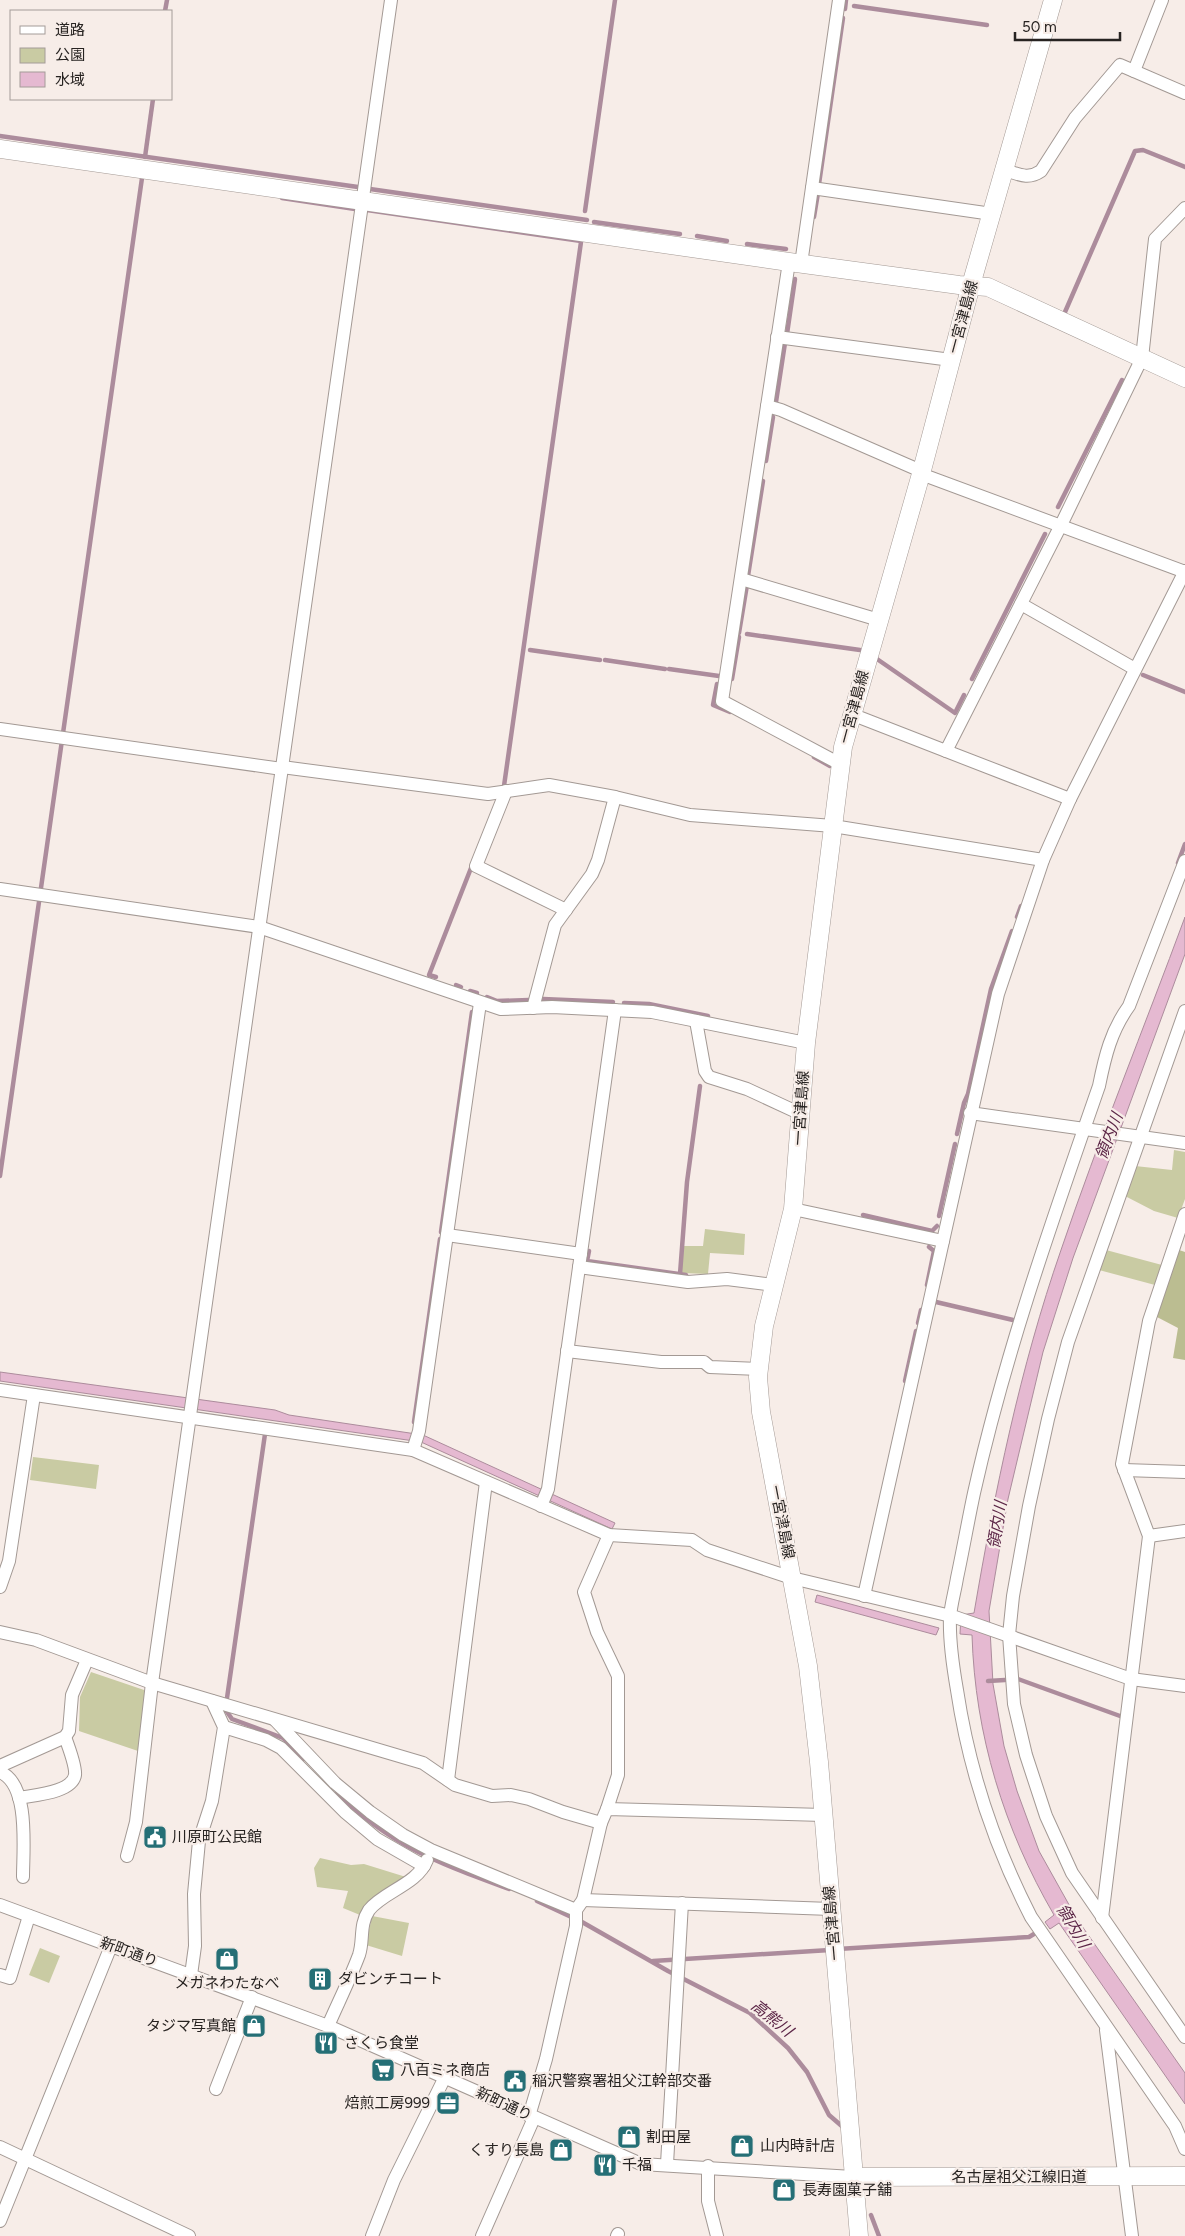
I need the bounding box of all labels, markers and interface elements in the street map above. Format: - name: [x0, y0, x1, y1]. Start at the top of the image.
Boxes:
- legend: [10, 10, 172, 100]
- scale bar: [1015, 10, 1120, 42]
- text: 50 m: [1022, 18, 1057, 36]
- text: 道路: [55, 21, 85, 39]
- text: 公園: [55, 46, 85, 64]
- text: 水域: [55, 71, 85, 89]
- street label: 一宮津島線: [945, 278, 981, 356]
- street label: 一宮津島線: [836, 668, 872, 746]
- street label: 一宮津島線: [789, 1070, 813, 1146]
- water label: 領内川: [1092, 1108, 1127, 1162]
- street label: 一宮津島線: [766, 1483, 798, 1561]
- water label: 領内川: [984, 1498, 1010, 1550]
- public building icon: 川原町公民館: [142, 1824, 168, 1850]
- place label: 川原町公民館: [172, 1828, 262, 1846]
- street label: 一宮津島線: [820, 1885, 844, 1961]
- water label: 領内川: [1052, 1901, 1095, 1953]
- street label: 新町通り: [98, 1933, 160, 1971]
- shop icon: メガネわたなべ: [214, 1946, 240, 1972]
- building icon: ダビンチコート: [307, 1966, 333, 1992]
- place label: ダビンチコート: [338, 1970, 443, 1988]
- place label: メガネわたなべ: [174, 1974, 280, 1992]
- water label: 高熊川: [747, 1996, 798, 2042]
- shop icon: タジマ写真館: [241, 2013, 267, 2039]
- place label: タジマ写真館: [146, 2017, 236, 2035]
- restaurant icon: さくら食堂: [313, 2030, 339, 2056]
- place label: さくら食堂: [344, 2034, 419, 2052]
- supermarket icon: 八百ミネ商店: [370, 2057, 396, 2083]
- place label: 八百ミネ商店: [400, 2061, 490, 2079]
- public building icon: 稲沢警察署祖父江幹部交番: [502, 2068, 528, 2094]
- place label: 稲沢警察署祖父江幹部交番: [532, 2072, 712, 2090]
- street label: 新町通り: [473, 2083, 535, 2125]
- office icon: 焙煎工房999: [435, 2090, 461, 2116]
- place label: 焙煎工房999: [345, 2094, 430, 2112]
- shop icon: 割田屋: [616, 2124, 642, 2150]
- place label: 割田屋: [646, 2128, 691, 2146]
- shop icon: 山内時計店: [729, 2133, 755, 2159]
- shop icon: くすり長島: [548, 2137, 574, 2163]
- place label: 山内時計店: [760, 2137, 835, 2155]
- place label: くすり長島: [469, 2141, 544, 2159]
- restaurant icon: 千福: [592, 2152, 618, 2178]
- place label: 千福: [622, 2156, 652, 2174]
- street label: 名古屋祖父江線旧道: [951, 2168, 1087, 2186]
- shop icon: 長寿園菓子舗: [771, 2177, 797, 2203]
- place label: 長寿園菓子舗: [802, 2181, 892, 2199]

